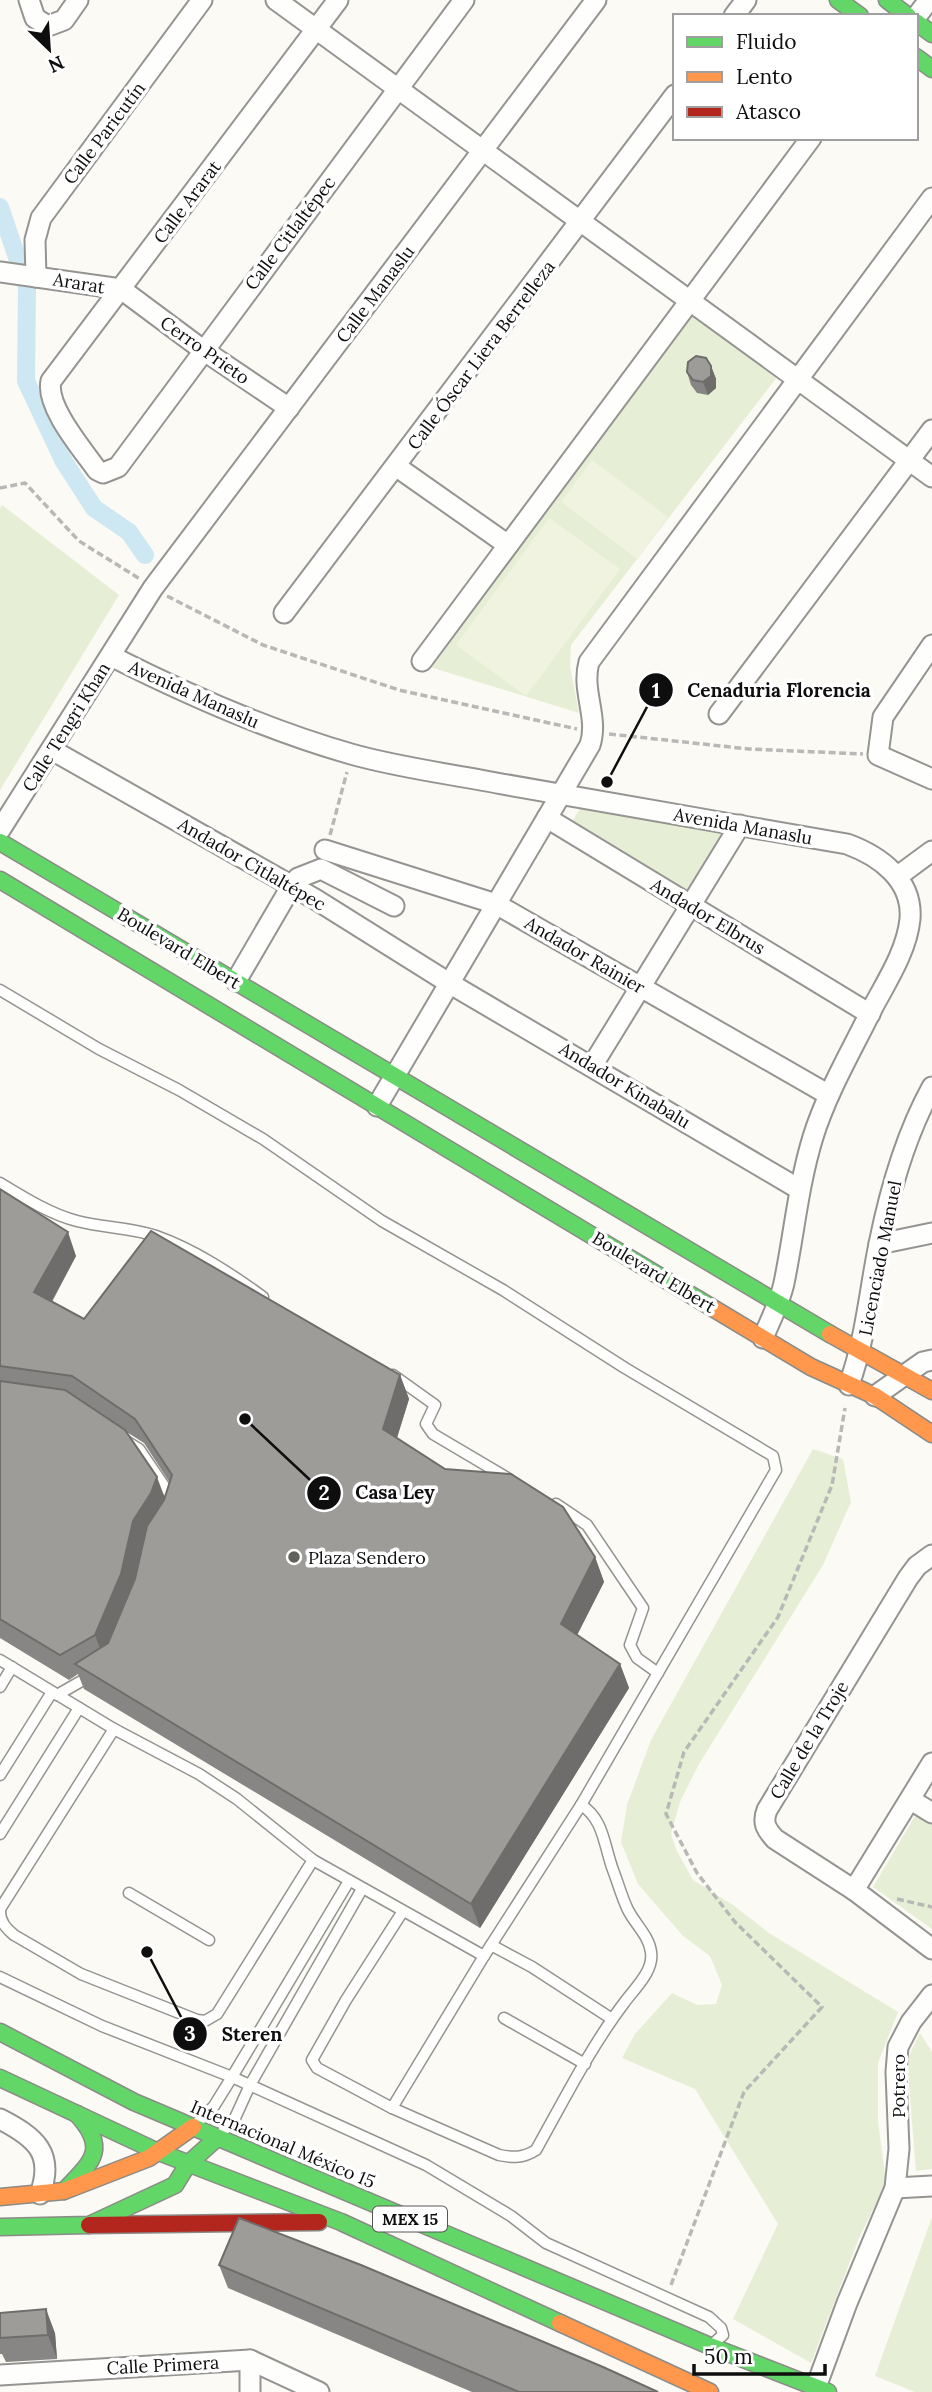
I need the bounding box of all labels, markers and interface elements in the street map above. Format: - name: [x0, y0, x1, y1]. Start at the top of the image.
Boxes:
- north arrow: [14, 14, 84, 84]
- legend: [673, 14, 918, 140]
- text: Fluido: [736, 28, 797, 55]
- text: N: [44, 50, 68, 79]
- text: Lento: [736, 63, 793, 90]
- street label: Calle Paricutín: [58, 77, 150, 189]
- text: Atasco: [735, 98, 801, 125]
- street label: Calle Ararat: [148, 156, 226, 248]
- street label: Calle Citlaltépec: [240, 171, 340, 295]
- street label: Calle Manaslu: [331, 240, 419, 347]
- street label: Calle Óscar Liera Berrelleza: [402, 256, 560, 454]
- street label: Ararat: [51, 267, 107, 298]
- street label: Cerro Prieto: [156, 311, 254, 389]
- street label: Avenida Manaslu: [124, 655, 263, 733]
- street label: Calle Tengri Khan: [17, 658, 115, 796]
- callout: Cenaduria Florencia: [638, 670, 885, 710]
- text: 1: [652, 677, 660, 704]
- text: Cenaduria Florencia: [687, 678, 871, 702]
- street label: Avenida Manaslu: [671, 802, 814, 850]
- street label: Andador Citlaltépec: [173, 812, 330, 916]
- street label: Andador Elbrus: [646, 872, 769, 959]
- street label: Boulevard Elbert: [113, 902, 245, 994]
- street label: Andador Rainier: [520, 911, 649, 999]
- street label: Andador Kinabalu: [554, 1036, 695, 1133]
- street label: Licenciado Manuel: [854, 1178, 906, 1338]
- street label: Boulevard Elbert: [588, 1226, 720, 1318]
- callout: Casa Ley: [306, 1473, 449, 1513]
- text: 2: [318, 1479, 330, 1506]
- text: Casa Ley: [355, 1480, 435, 1504]
- place label: Plaza Sendero: [308, 1546, 426, 1569]
- marker: Plaza Sendero: [286, 1549, 302, 1565]
- street label: Calle de la Troje: [765, 1676, 854, 1803]
- callout: Steren: [172, 2014, 296, 2054]
- text: 3: [184, 2020, 196, 2047]
- text: Steren: [222, 2022, 282, 2046]
- street label: Potrero: [887, 2054, 910, 2118]
- street label: Internacional México 15: [187, 2095, 379, 2193]
- road number: MEX 15: [373, 2206, 447, 2232]
- scale bar: [694, 2332, 825, 2376]
- text: 50 m: [704, 2343, 753, 2370]
- street label: Calle Primera: [106, 2351, 220, 2379]

